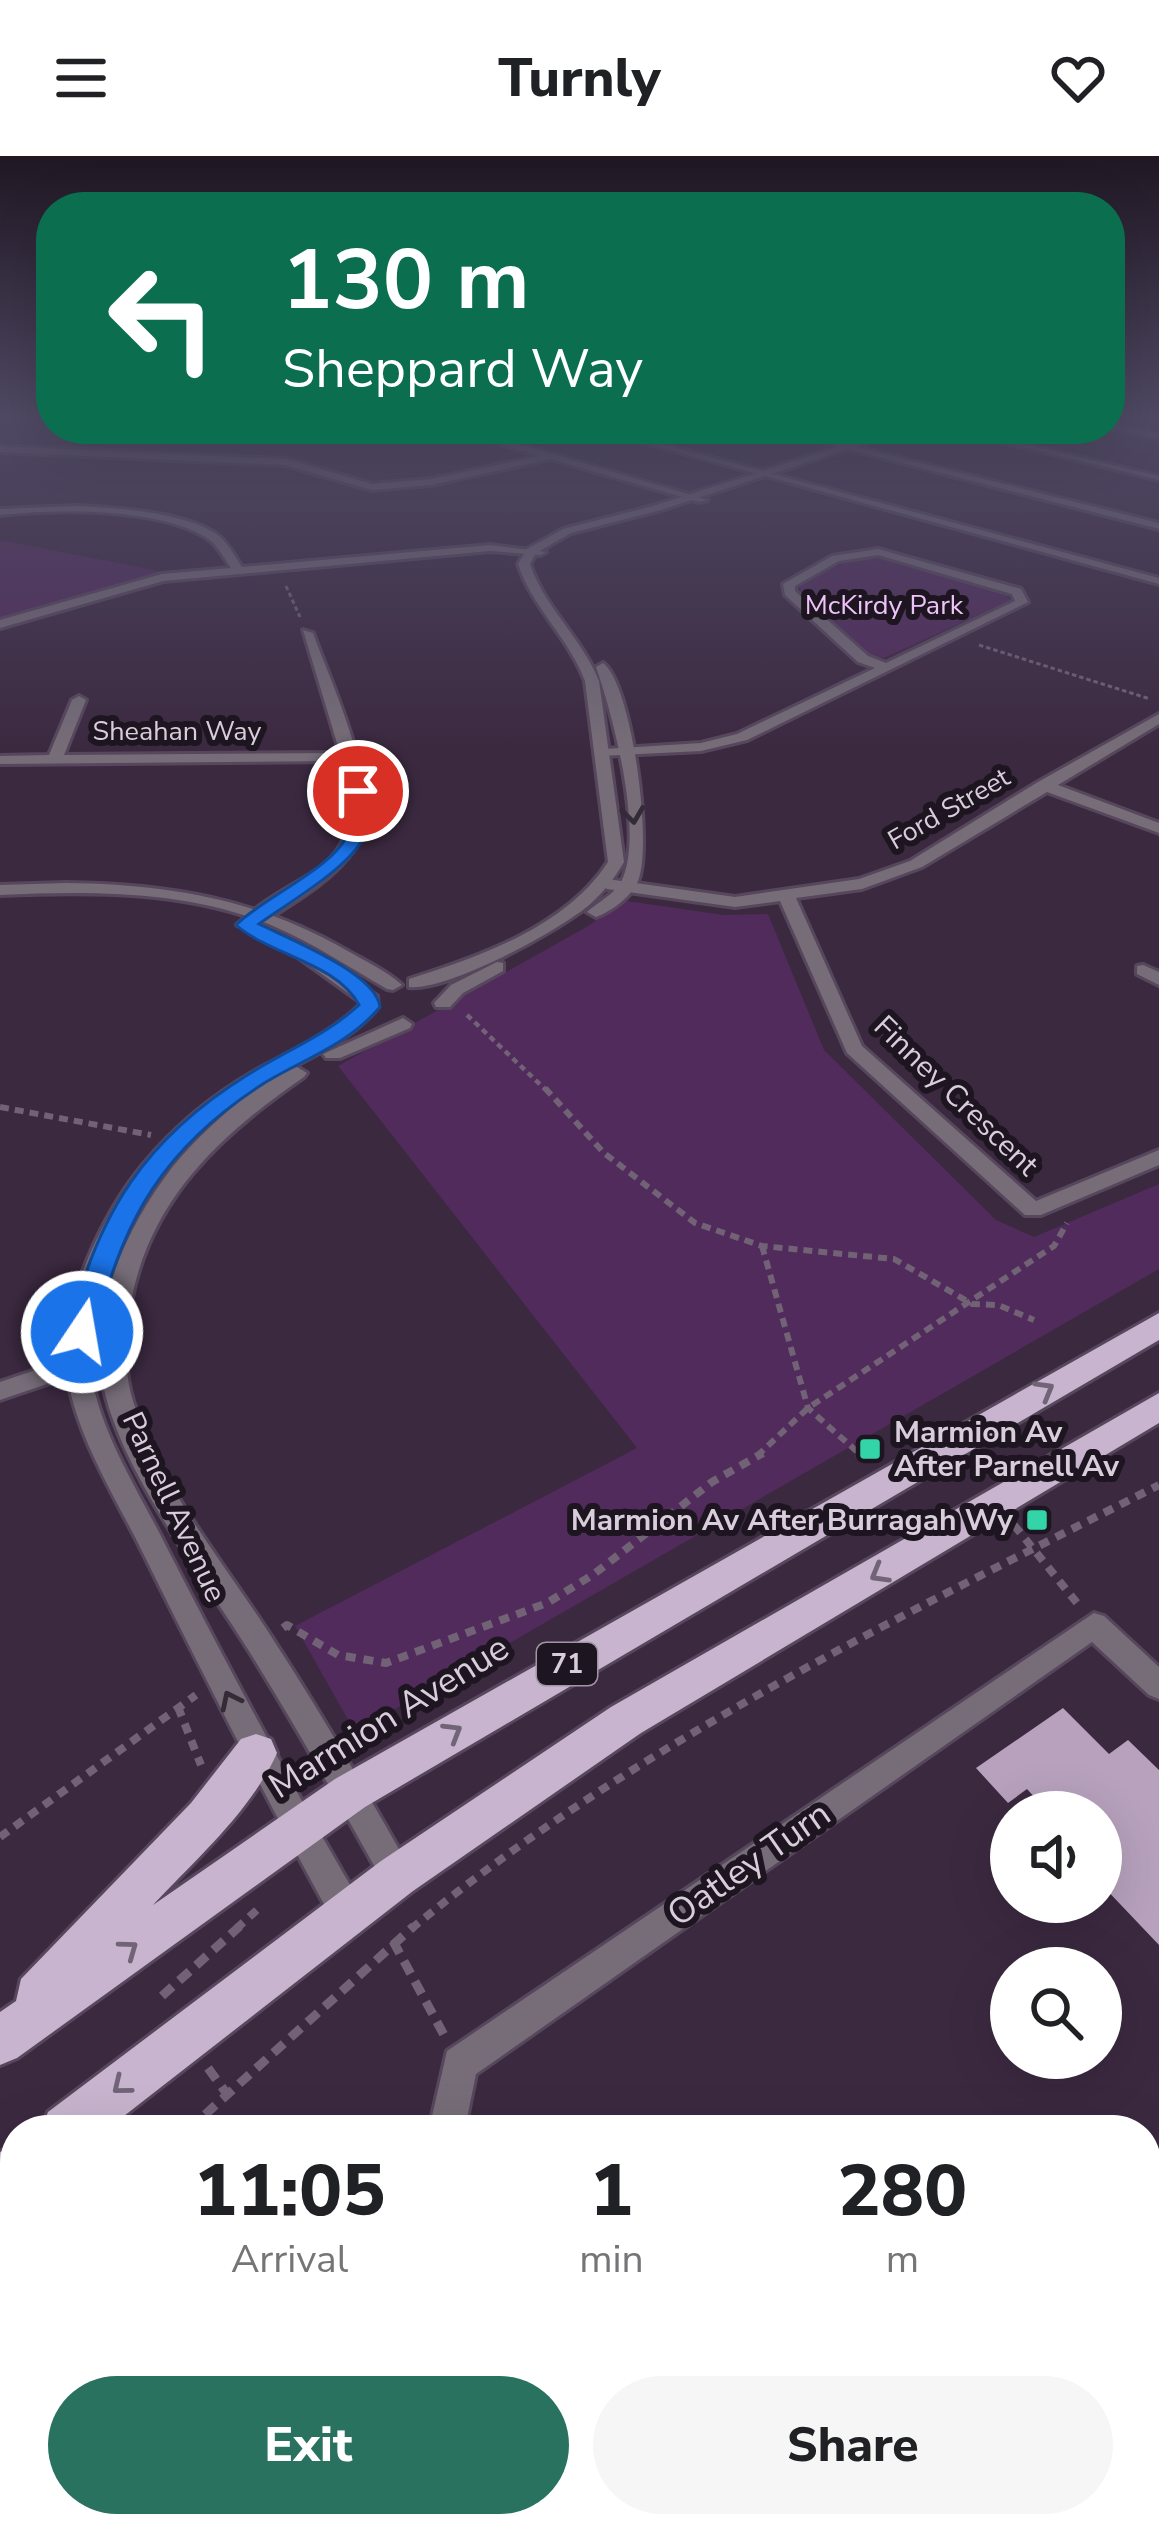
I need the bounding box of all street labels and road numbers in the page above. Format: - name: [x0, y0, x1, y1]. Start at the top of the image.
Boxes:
- street label: Sheahan Way: [93, 713, 261, 750]
- street label: Ford Street: [881, 759, 1017, 859]
- street label: Finney Crescent: [865, 1007, 1048, 1186]
- street label: Parnell Avenue: [112, 1405, 236, 1609]
- street label: Marmion Avenue: [260, 1624, 518, 1810]
- road number: 71: [537, 1643, 597, 1685]
- street label: Oatley Turn: [658, 1790, 840, 1938]

